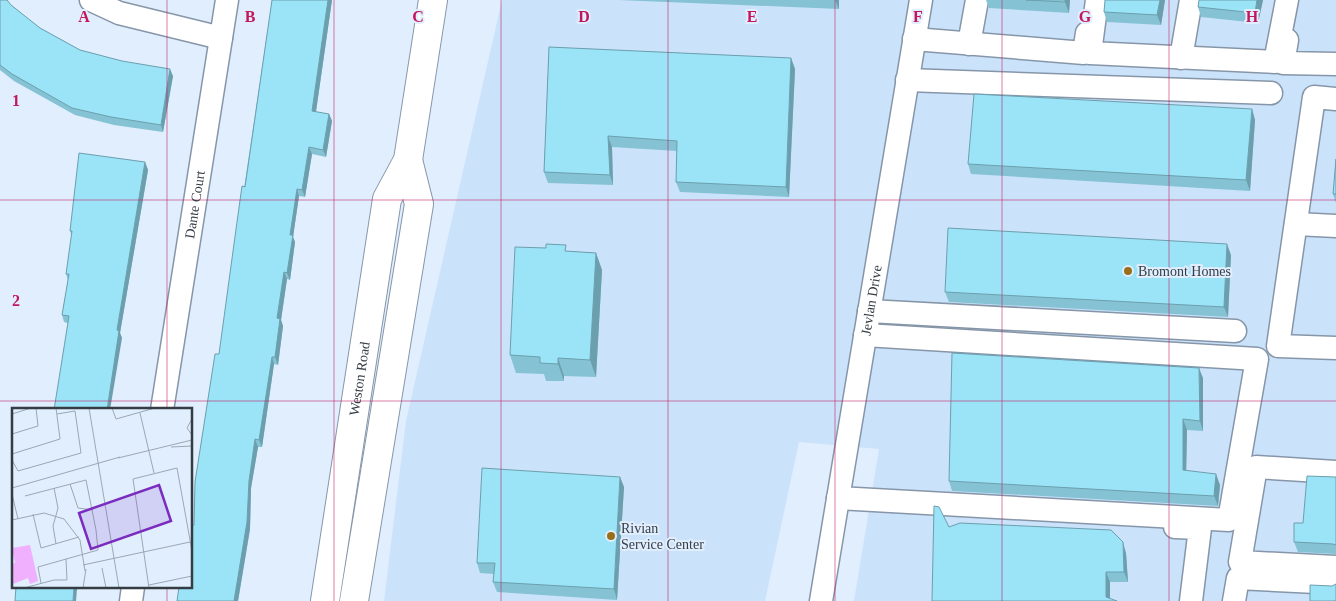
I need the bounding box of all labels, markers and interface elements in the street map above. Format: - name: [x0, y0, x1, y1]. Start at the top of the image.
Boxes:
- text: A: [78, 8, 90, 25]
- text: B: [245, 8, 256, 25]
- text: C: [412, 8, 424, 25]
- text: D: [578, 8, 590, 25]
- text: E: [747, 8, 757, 25]
- text: F: [913, 8, 923, 25]
- text: G: [1079, 8, 1092, 25]
- text: H: [1246, 8, 1259, 25]
- text: 1: [12, 92, 20, 109]
- street label: Dante Court: [182, 169, 207, 240]
- street label: Jevlan Drive: [858, 264, 884, 336]
- place label: Bromont Homes: [1138, 264, 1231, 279]
- marker: Bromont Homes: [1122, 265, 1134, 277]
- text: 2: [12, 292, 20, 309]
- street label: Weston Road: [346, 341, 372, 417]
- inset map: [12, 408, 192, 588]
- place label: Rivian Service Center: [621, 521, 704, 552]
- marker: Rivian Service Center: [605, 530, 617, 542]

